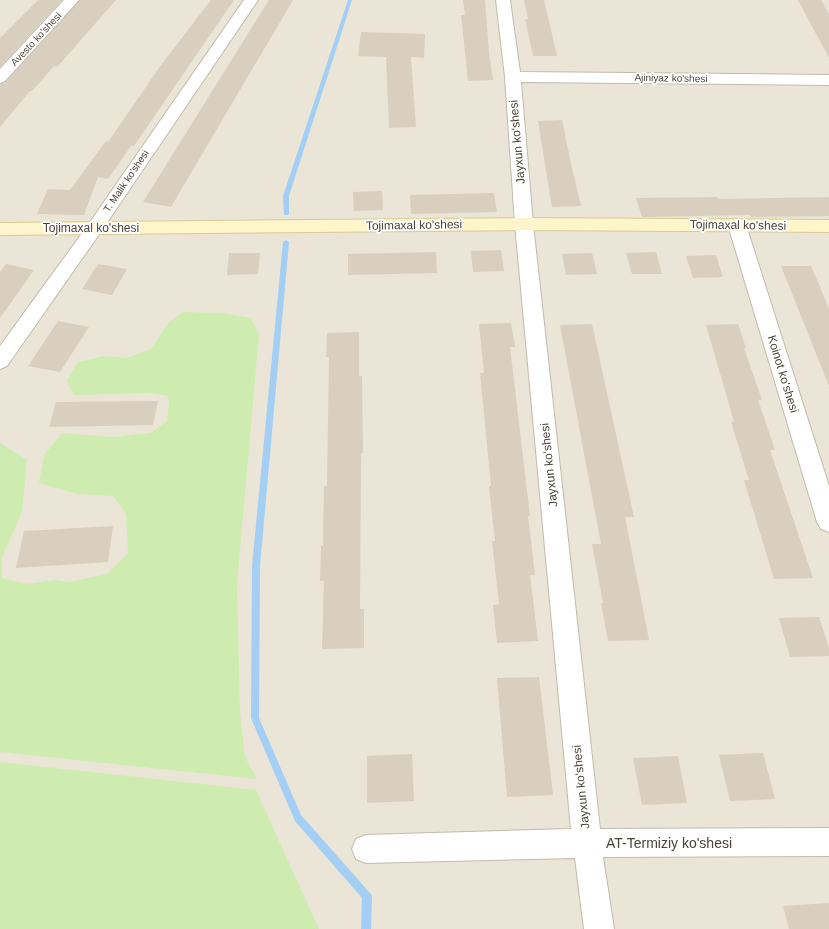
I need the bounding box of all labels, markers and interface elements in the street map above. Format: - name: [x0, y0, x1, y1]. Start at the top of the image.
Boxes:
- street label: Avesto ko'shesi: [8, 10, 64, 68]
- street label: Ajiniyaz ko'shesi: [634, 72, 708, 84]
- street label: Jayxun ko'shesi: [506, 99, 528, 185]
- street label: T. Malik ko'shesi: [101, 148, 151, 214]
- street label: Tojimaxal ko'shesi: [366, 217, 462, 233]
- street label: Tojimaxal ko'shesi: [690, 217, 786, 233]
- street label: Tojimaxal ko'shesi: [43, 221, 139, 235]
- street label: Koinot ko'shesi: [765, 334, 801, 414]
- street label: Jayxun ko'shesi: [538, 422, 560, 508]
- street label: Jayxun ko'shesi: [570, 744, 592, 830]
- street label: AT-Termiziy ko'shesi: [606, 835, 732, 851]

